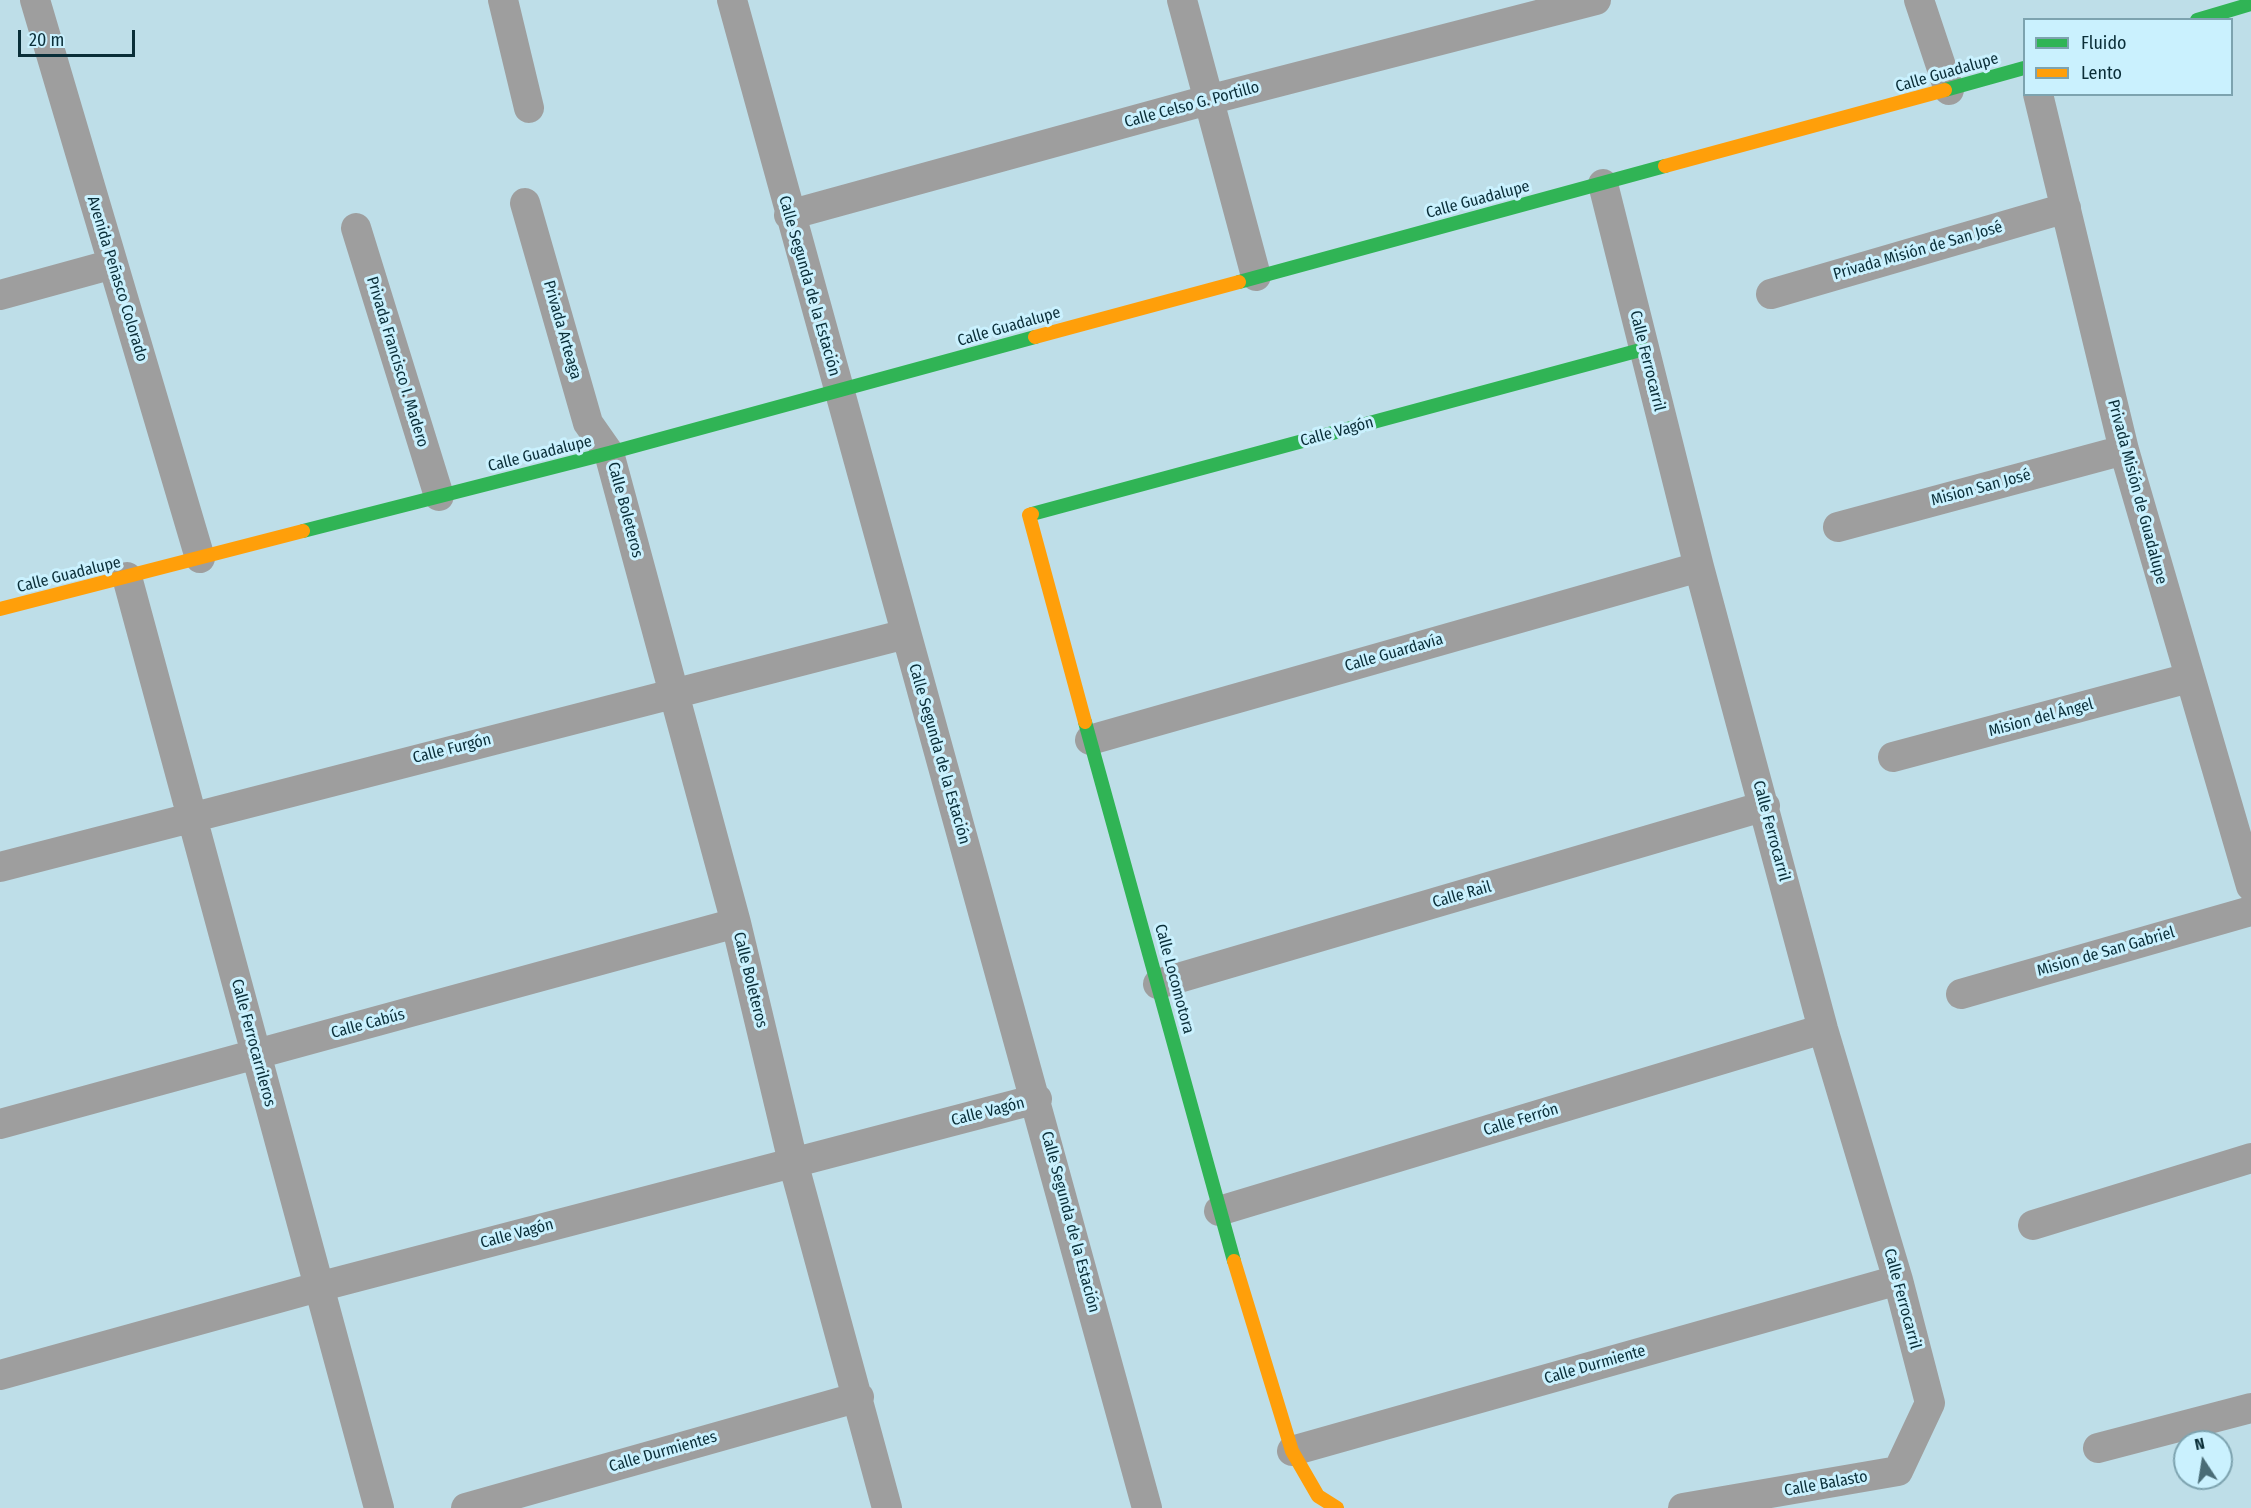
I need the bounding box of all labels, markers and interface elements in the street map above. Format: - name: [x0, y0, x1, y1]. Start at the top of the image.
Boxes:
- scale bar: [21, 18, 138, 56]
- legend: [2023, 18, 2233, 96]
- text: 20 m: [29, 29, 64, 51]
- text: Fluido: [2081, 32, 2127, 54]
- street label: Calle Guadalupe: [1893, 49, 2001, 97]
- text: Lento: [2081, 62, 2122, 84]
- street label: Calle Celso G. Portillo: [1122, 78, 1262, 132]
- street label: Calle Guadalupe: [1424, 177, 1532, 223]
- street label: Avenida Peñasco Colorado: [83, 194, 151, 364]
- street label: Calle Segunda de la Estación: [774, 194, 844, 378]
- street label: Privada Misión de San José: [1831, 218, 2005, 284]
- street label: Privada Francisco I. Madero: [362, 274, 432, 450]
- street label: Privada Arteaga: [539, 278, 585, 382]
- street label: Calle Guadalupe: [955, 303, 1063, 351]
- street label: Calle Ferrocarril: [1625, 309, 1669, 413]
- street label: Privada Misión de Guadalupe: [2103, 398, 2171, 586]
- street label: Calle Vagón: [1298, 413, 1376, 451]
- street label: Calle Guadalupe: [486, 432, 594, 476]
- street label: Calle Boleteros: [603, 460, 647, 560]
- street label: Mision San José: [1929, 465, 2033, 511]
- street label: Calle Guadalupe: [15, 553, 123, 597]
- street label: Calle Guardavía: [1343, 630, 1445, 676]
- street label: Calle Segunda de la Estación: [904, 662, 974, 846]
- street label: Mision del Ángel: [1987, 695, 2095, 741]
- street label: Calle Furgón: [411, 730, 493, 768]
- street label: Calle Ferrocarril: [1748, 779, 1794, 883]
- street label: Calle Rail: [1430, 877, 1494, 913]
- street label: Calle Locomotora: [1150, 922, 1198, 1036]
- street label: Mision de San Gabriel: [2035, 923, 2177, 981]
- street label: Calle Boleteros: [729, 930, 771, 1030]
- street label: Calle Ferrocarrileros: [227, 977, 279, 1109]
- street label: Calle Cabús: [329, 1005, 407, 1043]
- street label: Calle Vagón: [949, 1094, 1027, 1130]
- street label: Calle Ferrón: [1481, 1099, 1561, 1141]
- street label: Calle Segunda de la Estación: [1037, 1129, 1103, 1315]
- street label: Calle Vagón: [478, 1215, 556, 1253]
- street label: Calle Ferrocarril: [1879, 1247, 1925, 1351]
- street label: Calle Durmiente: [1542, 1341, 1648, 1389]
- street label: Calle Durmientes: [607, 1427, 719, 1477]
- north arrow: [2173, 1430, 2233, 1490]
- text: N: [2193, 1434, 2206, 1454]
- street label: Calle Balasto: [1783, 1467, 1869, 1501]

